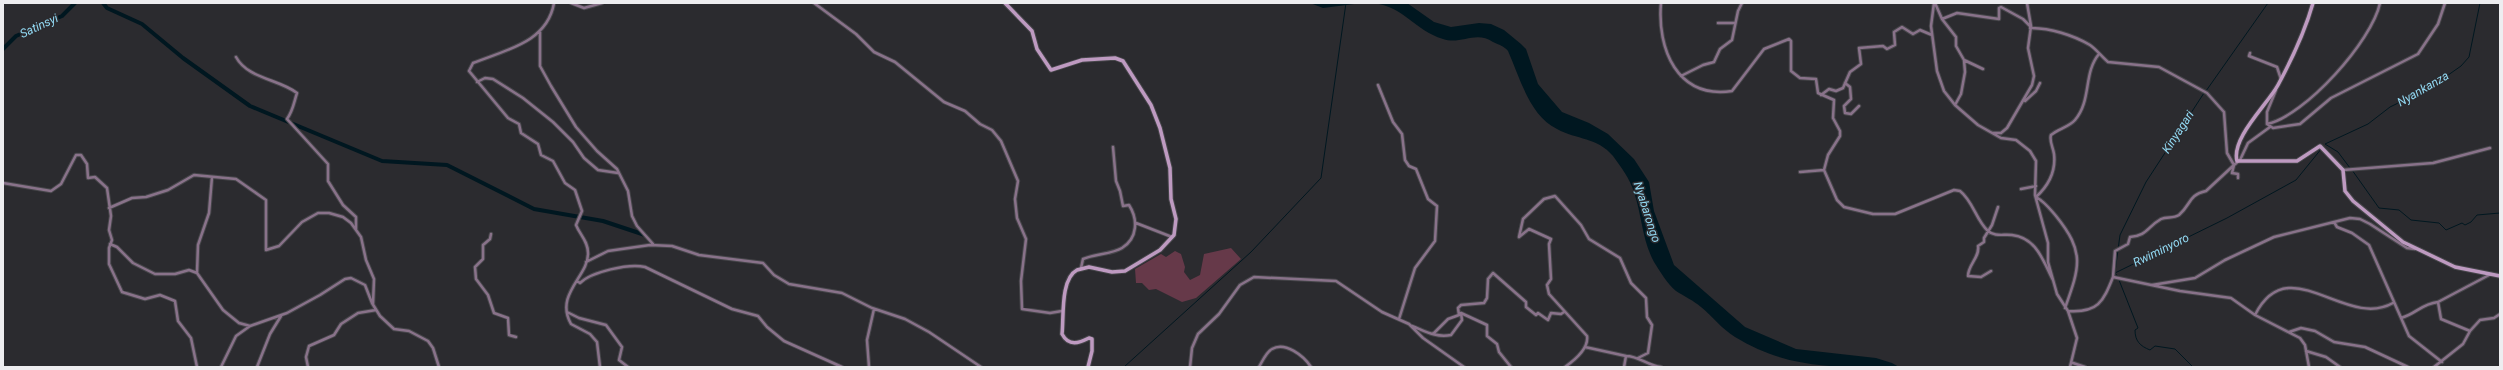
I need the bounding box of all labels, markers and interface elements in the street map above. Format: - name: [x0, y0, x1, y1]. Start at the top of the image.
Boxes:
- water label: Satinsyi: [18, 11, 61, 41]
- water label: Nyankanza: [2395, 69, 2451, 109]
- water label: Kinyagari: [2159, 108, 2197, 156]
- water label: Nyabarongo: [1631, 180, 1664, 244]
- water label: Rwiminyoro: [2131, 230, 2192, 270]

